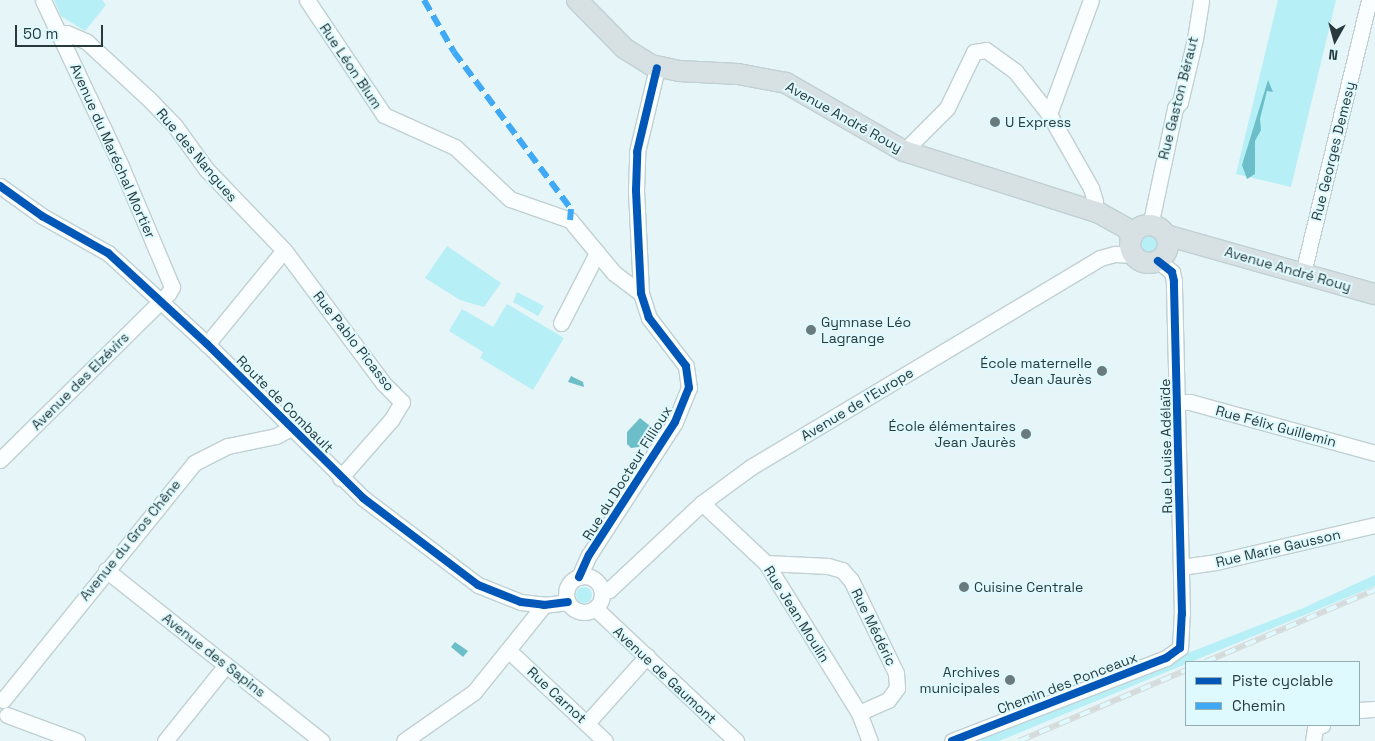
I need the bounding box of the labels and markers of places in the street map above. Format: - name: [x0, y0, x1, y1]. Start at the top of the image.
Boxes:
- place label: U Express: [1005, 114, 1071, 130]
- marker: U Express: [989, 116, 1001, 128]
- place label: Gymnase Léo Lagrange: [821, 314, 911, 347]
- marker: Gymnase Léo Lagrange: [805, 324, 817, 336]
- place label: École maternelle Jean Jaurès: [980, 355, 1092, 388]
- marker: École maternelle Jean Jaurès: [1096, 365, 1108, 377]
- place label: École élémentaires Jean Jaurès: [888, 418, 1016, 451]
- marker: École élémentaires Jean Jaurès: [1020, 428, 1032, 440]
- place label: Cuisine Centrale: [974, 579, 1083, 595]
- marker: Cuisine Centrale: [958, 581, 970, 593]
- place label: Archives municipales: [920, 664, 1000, 696]
- marker: Archives municipales: [1004, 674, 1016, 686]

